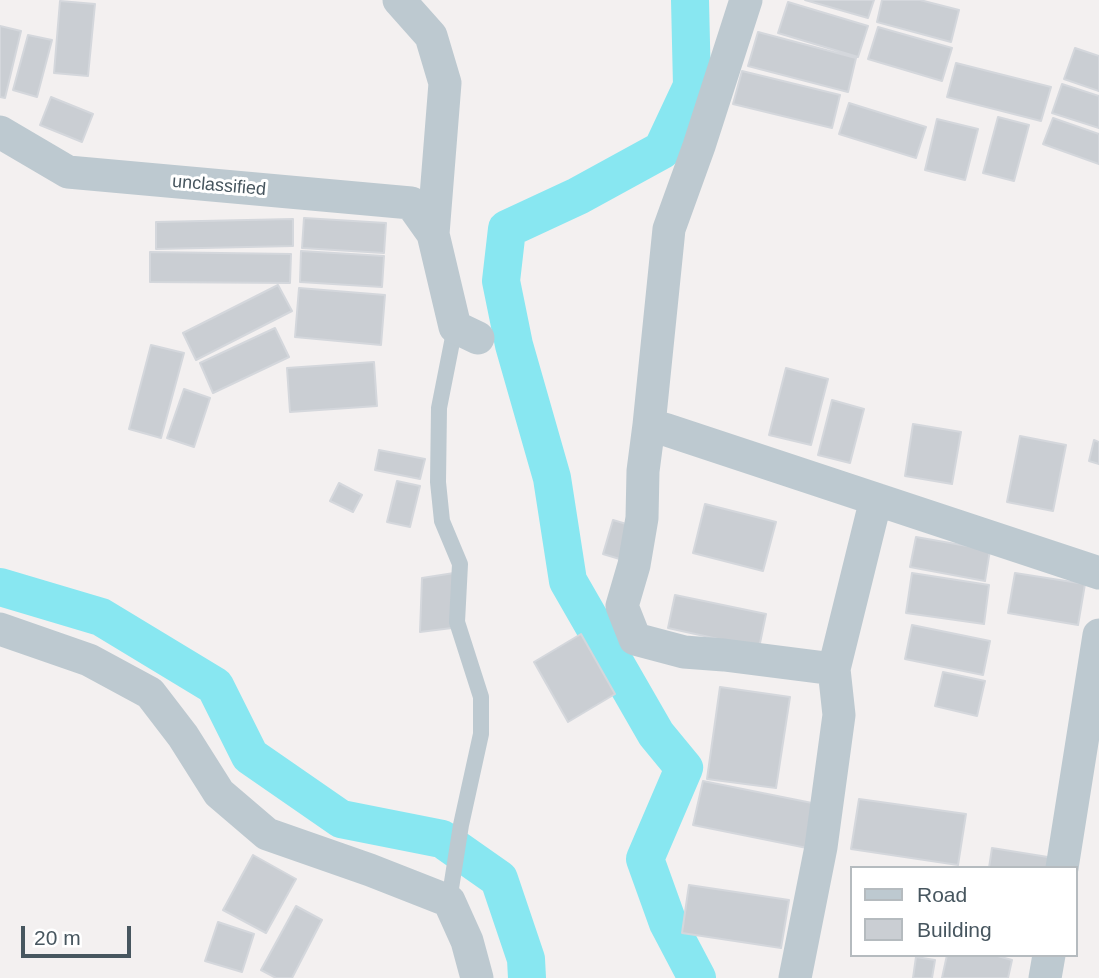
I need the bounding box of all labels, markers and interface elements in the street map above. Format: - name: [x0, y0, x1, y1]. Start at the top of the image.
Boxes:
- street label: unclassified: [171, 171, 267, 201]
- legend: [850, 866, 1078, 957]
- text: Road: [917, 883, 967, 906]
- scale bar: [24, 912, 135, 956]
- text: Building: [917, 918, 992, 941]
- text: 20 m: [34, 926, 81, 949]

